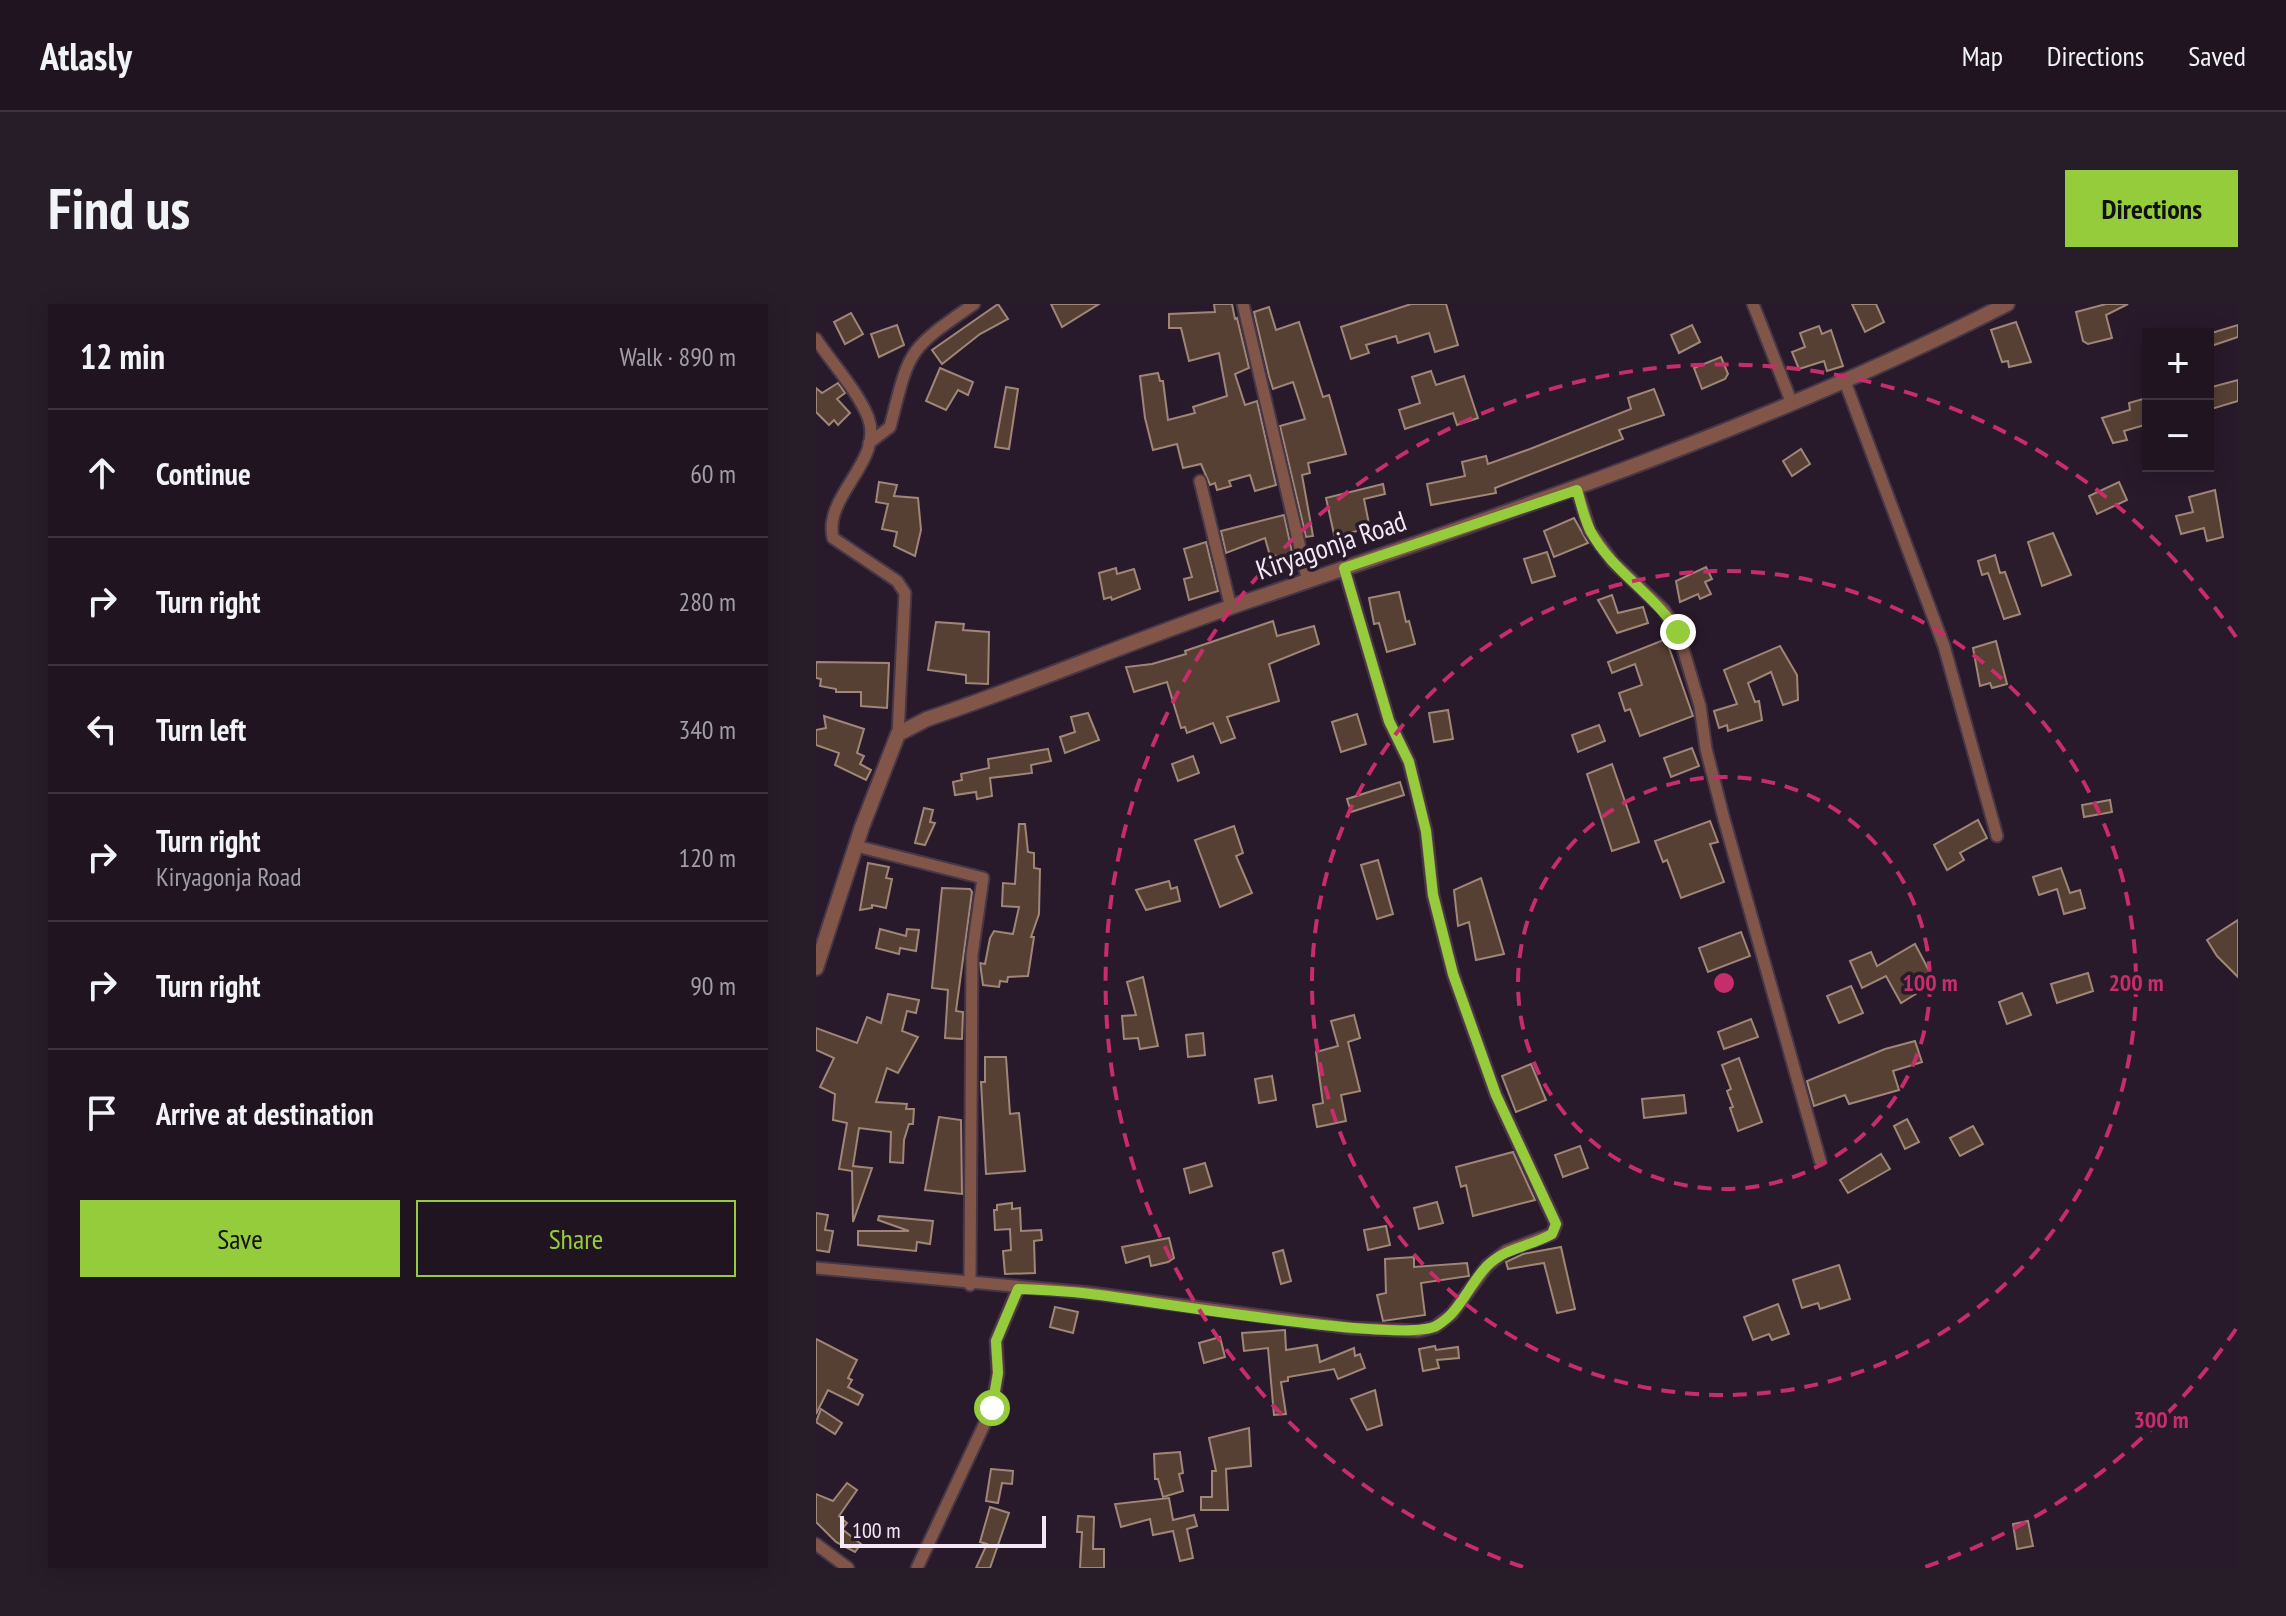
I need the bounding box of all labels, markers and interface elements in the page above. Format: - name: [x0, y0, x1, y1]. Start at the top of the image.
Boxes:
- text: Atlasly: [40, 31, 132, 80]
- text: Map: [1962, 37, 2003, 74]
- text: Directions: [2047, 37, 2144, 74]
- text: Saved: [2188, 37, 2246, 74]
- button: Directions: [2065, 170, 2238, 247]
- text: Find us: [48, 172, 190, 244]
- map controls: [2142, 328, 2214, 472]
- button: +: [2142, 328, 2214, 400]
- text: 12 min: [80, 334, 165, 378]
- text: Walk · 890 m: [619, 340, 736, 373]
- button: −: [2142, 400, 2214, 472]
- icon: ahead: [80, 451, 124, 495]
- text: Continue: [156, 454, 251, 493]
- text: 60 m: [690, 457, 736, 490]
- street label: Kiryagonja Road: [1251, 502, 1411, 588]
- icon: right: [80, 579, 124, 623]
- text: Turn right: [156, 582, 260, 621]
- text: 280 m: [678, 585, 736, 618]
- route end: [1660, 614, 1696, 650]
- icon: left: [80, 707, 124, 751]
- text: Turn left: [156, 710, 246, 749]
- text: 340 m: [678, 713, 736, 746]
- text: Turn right: [156, 821, 260, 860]
- icon: right: [80, 835, 124, 879]
- text: 120 m: [678, 841, 736, 874]
- text: Kiryagonja Road: [156, 860, 302, 893]
- icon: right: [80, 963, 124, 1007]
- text: Turn right: [156, 966, 260, 1005]
- text: 100 m: [1902, 967, 1958, 998]
- text: 200 m: [2108, 967, 2164, 998]
- text: 90 m: [690, 969, 736, 1002]
- centre of rings: [1710, 969, 1738, 997]
- icon: arrive: [80, 1091, 124, 1135]
- text: Arrive at destination: [156, 1094, 374, 1133]
- button: Save: [80, 1200, 400, 1277]
- button: Share: [416, 1200, 736, 1277]
- route start: [974, 1390, 1010, 1426]
- text: 300 m: [2133, 1404, 2189, 1435]
- scale bar: [840, 1512, 1046, 1548]
- text: 100 m: [852, 1516, 901, 1544]

